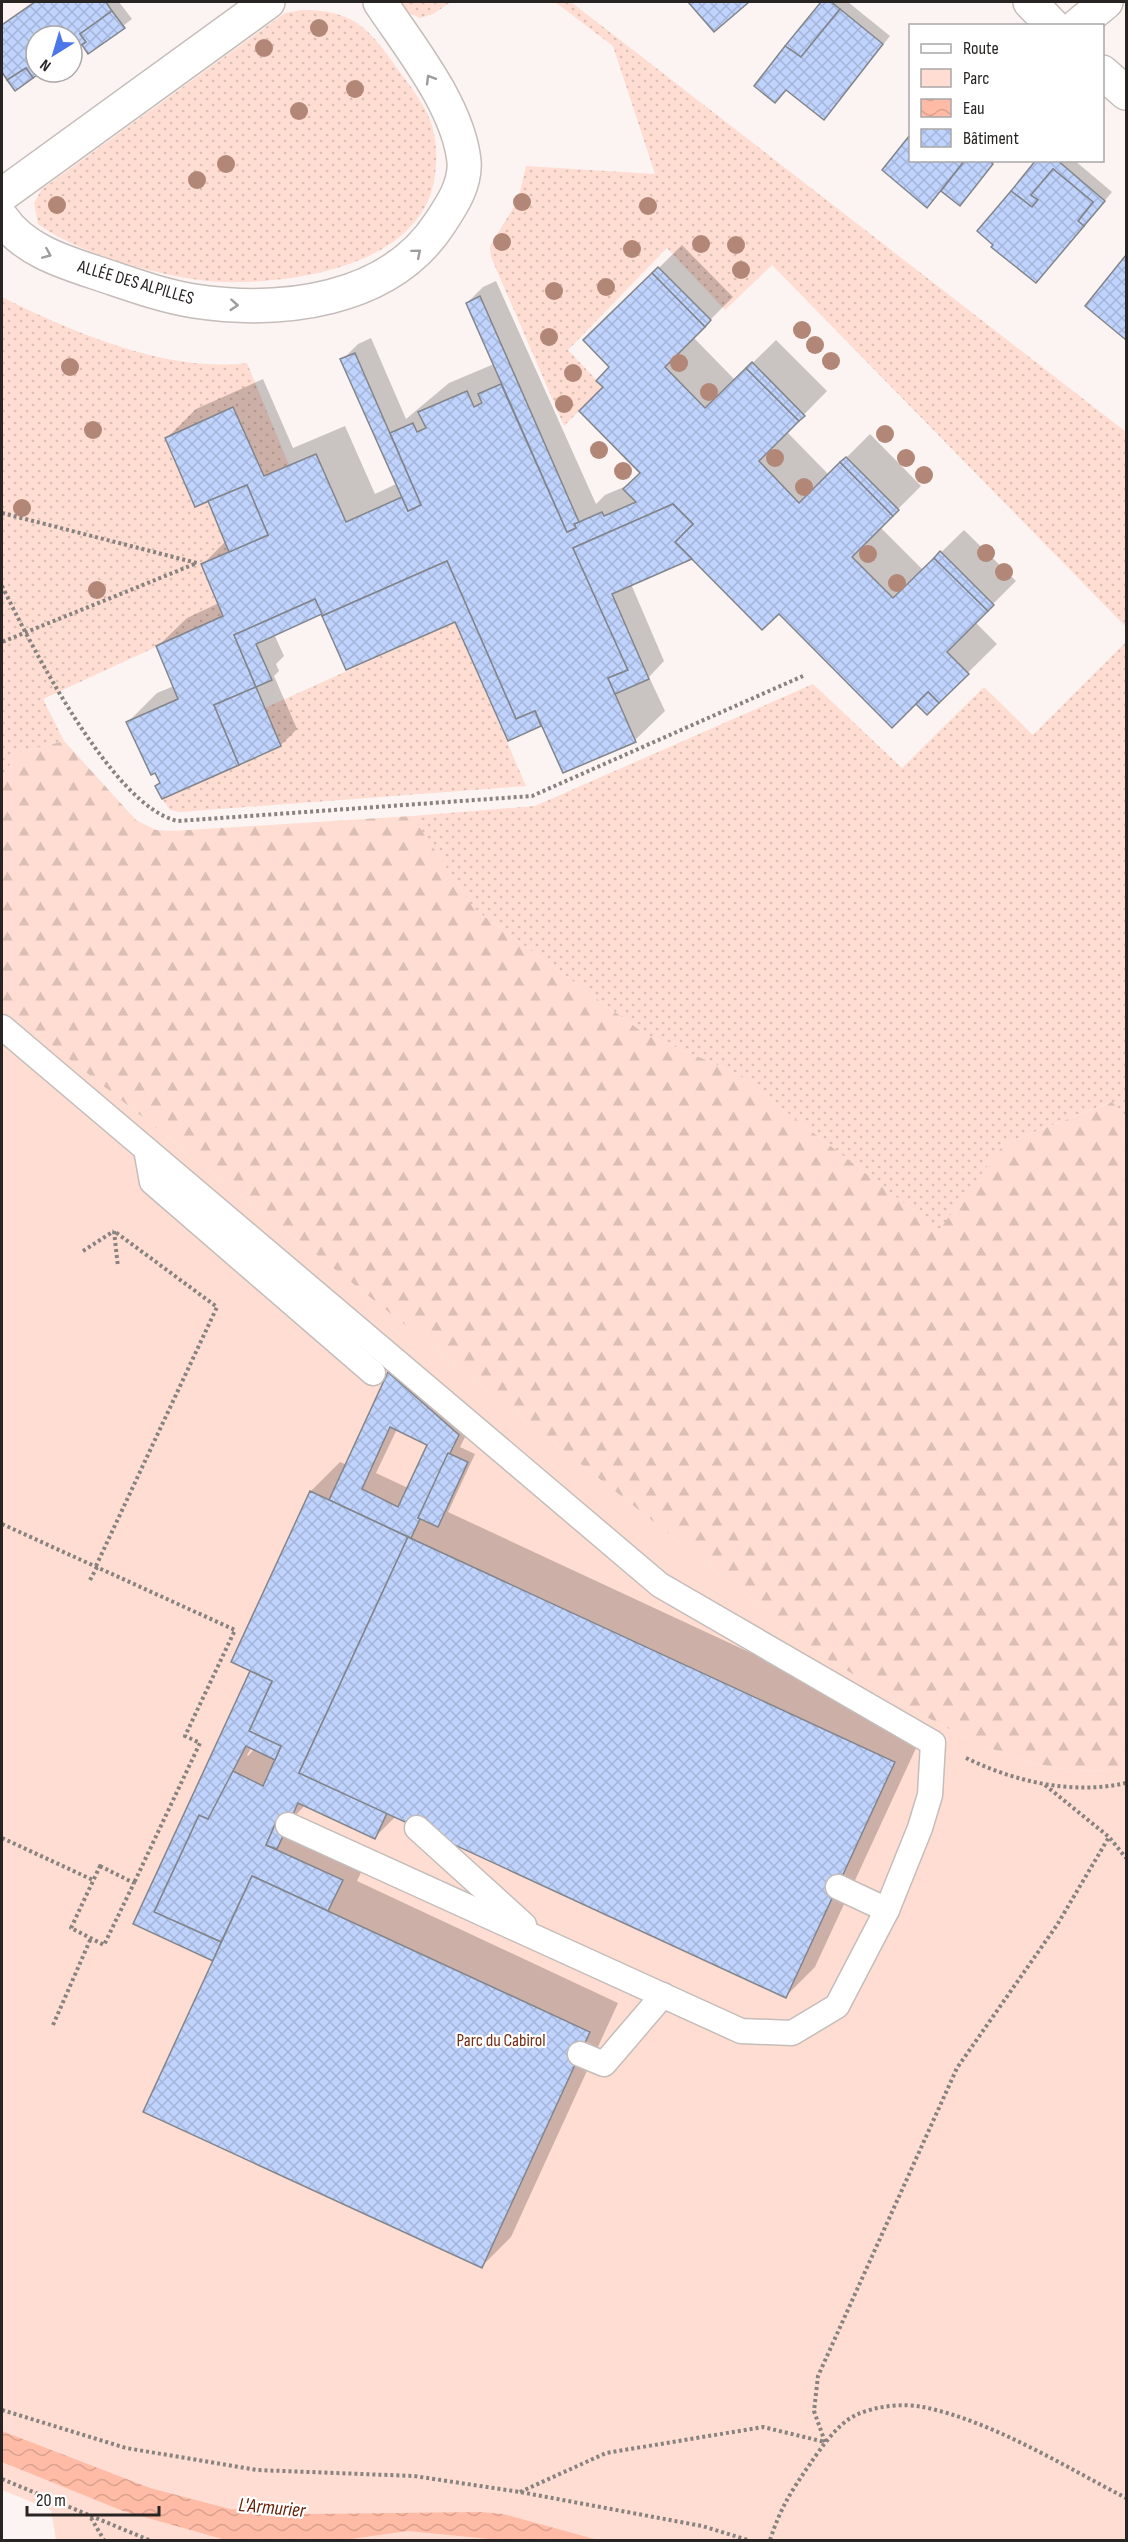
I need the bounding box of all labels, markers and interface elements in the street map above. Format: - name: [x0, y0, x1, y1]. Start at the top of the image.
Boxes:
- north arrow: [24, 24, 84, 84]
- legend: [909, 24, 1104, 162]
- text: Route: [963, 38, 999, 59]
- text: N: [37, 55, 55, 75]
- text: Parc: [963, 68, 989, 89]
- one-way arrow: [426, 75, 438, 85]
- text: Eau: [963, 98, 985, 119]
- text: Bâtiment: [963, 128, 1019, 149]
- one-way arrow: [41, 247, 52, 259]
- one-way arrow: [410, 249, 421, 260]
- street label: ALLÉE DES ALPILLES: [75, 256, 197, 309]
- one-way arrow: [230, 298, 239, 311]
- park label: Parc du Cabirol: [457, 2030, 546, 2051]
- scale bar: [27, 2479, 159, 2517]
- text: 20 m: [36, 2490, 66, 2511]
- water label: L'Armurier: [238, 2493, 308, 2523]

